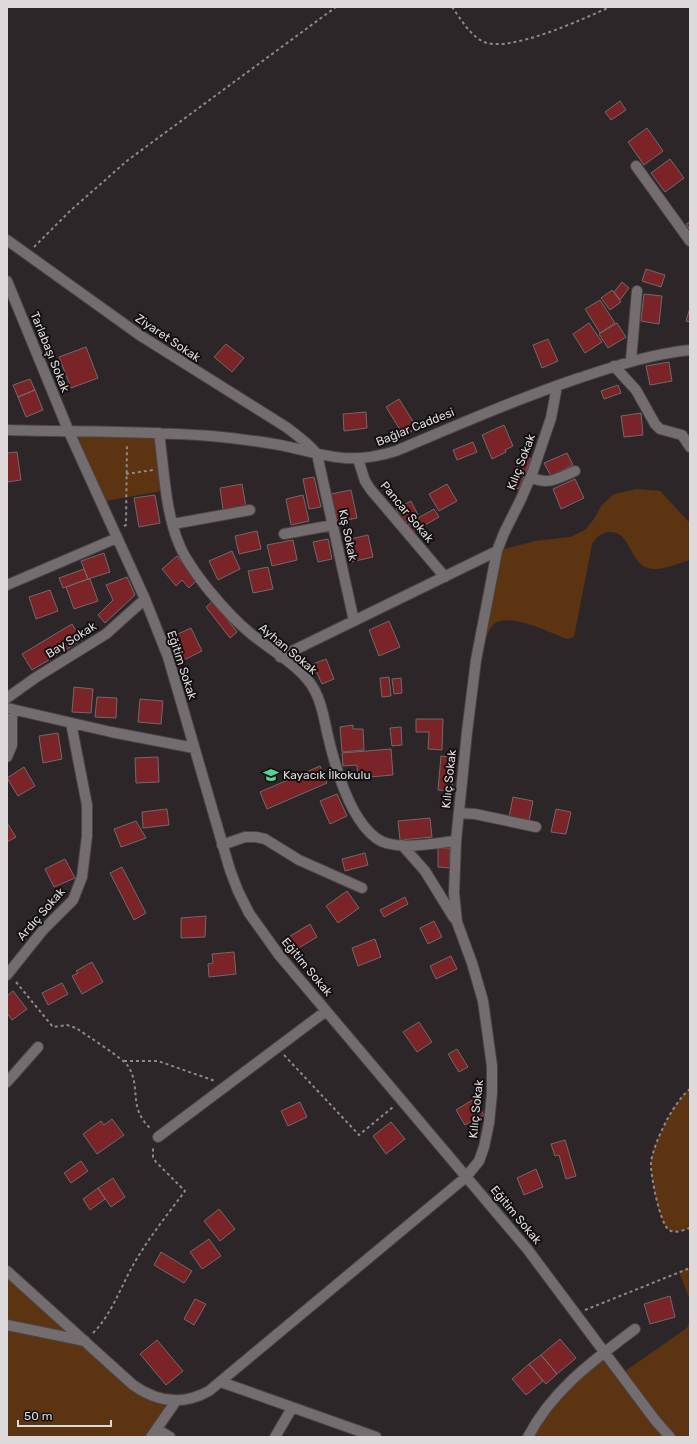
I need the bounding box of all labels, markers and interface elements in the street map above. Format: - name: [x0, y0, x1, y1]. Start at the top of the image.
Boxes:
- street label: Tarlabaşı Sokak: [27, 310, 73, 395]
- street label: Ziyaret Sokak: [133, 311, 204, 365]
- street label: Bağlar Caddesi: [374, 405, 456, 449]
- street label: Kılıç Sokak: [504, 431, 538, 492]
- street label: Pancar Sokak: [377, 479, 437, 546]
- street label: Kış Sokak: [336, 508, 360, 563]
- street label: Bay Sokak: [43, 619, 100, 661]
- street label: Ayhan Sokak: [256, 621, 321, 678]
- street label: Eğitim Sokak: [164, 629, 200, 702]
- street label: Kılıç Sokak: [439, 748, 459, 809]
- school or university icon: Kayacık İlkokulu: [262, 766, 280, 784]
- place label: Kayacık İlkokulu: [283, 768, 371, 782]
- street label: Ardıç Sokak: [14, 884, 68, 943]
- street label: Eğitim Sokak: [279, 935, 336, 1000]
- street label: Kılıç Sokak: [466, 1078, 486, 1139]
- street label: Eğitim Sokak: [488, 1183, 545, 1248]
- scale bar: [18, 1402, 111, 1428]
- text: 50 m: [24, 1409, 52, 1423]

